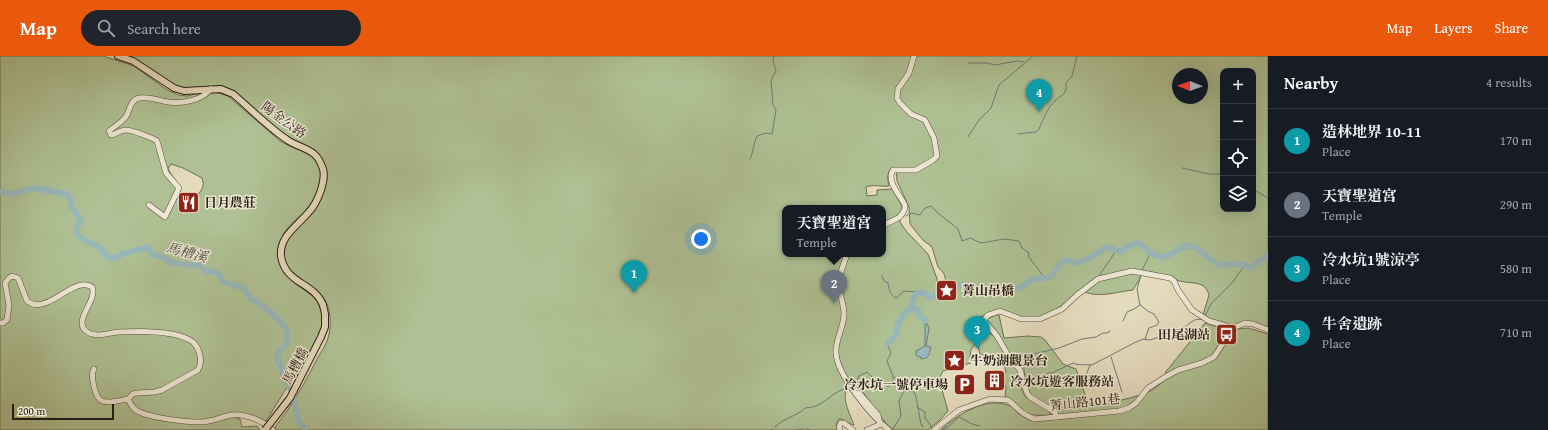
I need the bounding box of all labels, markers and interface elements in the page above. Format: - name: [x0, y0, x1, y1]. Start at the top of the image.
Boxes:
- search box: [81, 10, 361, 46]
- text: Map: [20, 14, 57, 42]
- icon: search: [95, 17, 117, 39]
- text: Search here: [127, 18, 201, 39]
- text: Map: [1387, 18, 1413, 38]
- text: Layers: [1435, 18, 1473, 38]
- text: Share: [1495, 18, 1528, 38]
- north arrow: [1172, 68, 1208, 104]
- map controls: [1220, 68, 1256, 212]
- button: +: [1220, 68, 1256, 104]
- text: Nearby: [1284, 70, 1338, 95]
- text: 4 results: [1486, 73, 1532, 92]
- pin: 4: [1026, 79, 1052, 112]
- street label: 陽金公路: [257, 97, 311, 143]
- button: −: [1220, 104, 1256, 140]
- text: 造林地界 10-11: [1322, 121, 1422, 142]
- text: 1: [1294, 131, 1300, 150]
- text: 170 m: [1500, 131, 1532, 150]
- button: locate: [1220, 140, 1256, 176]
- text: Place: [1322, 142, 1351, 161]
- button: layers: [1220, 176, 1256, 212]
- text: 天寶聖道宮: [1322, 185, 1397, 206]
- restaurant icon: 日月農莊: [175, 189, 201, 215]
- place label: 日月農莊: [204, 193, 256, 212]
- text: 2: [1294, 195, 1300, 214]
- text: 290 m: [1500, 195, 1532, 214]
- popup: [782, 205, 886, 257]
- text: Temple: [1322, 206, 1362, 225]
- text: 天寶聖道宮: [796, 212, 872, 233]
- your location: [691, 229, 711, 249]
- text: Temple: [796, 233, 837, 252]
- water label: 馬槽溪: [164, 237, 212, 268]
- text: 冷水坑1號涼亭: [1322, 249, 1420, 270]
- text: 3: [1294, 259, 1300, 278]
- text: 580 m: [1500, 259, 1532, 278]
- pin: 1: [621, 260, 647, 293]
- pin: 2: [821, 270, 847, 303]
- text: Place: [1322, 270, 1351, 289]
- place icon: 菁山吊橋: [934, 277, 960, 303]
- place label: 菁山吊橋: [962, 281, 1014, 300]
- text: 牛舍遺跡: [1322, 313, 1382, 334]
- pin: 3: [964, 316, 990, 349]
- bus stop icon: 田尾湖站: [1213, 321, 1239, 347]
- text: 4: [1294, 323, 1300, 342]
- text: 710 m: [1500, 323, 1532, 342]
- place label: 田尾湖站: [1158, 325, 1210, 344]
- text: Place: [1322, 334, 1351, 353]
- street label: 馬槽橋: [277, 344, 313, 388]
- place icon: 牛奶湖觀景台: [941, 347, 967, 373]
- place label: 牛奶湖觀景台: [970, 351, 1048, 370]
- building icon: 冷水坑遊客服務站: [982, 368, 1008, 394]
- parking icon: 冷水坑一號停車場: [951, 371, 977, 397]
- place label: 冷水坑遊客服務站: [1010, 372, 1114, 391]
- place label: 冷水坑一號停車場: [844, 375, 948, 394]
- street label: 菁山路101巷: [1049, 389, 1121, 415]
- scale bar: [12, 402, 114, 421]
- text: 200 m: [18, 403, 45, 419]

